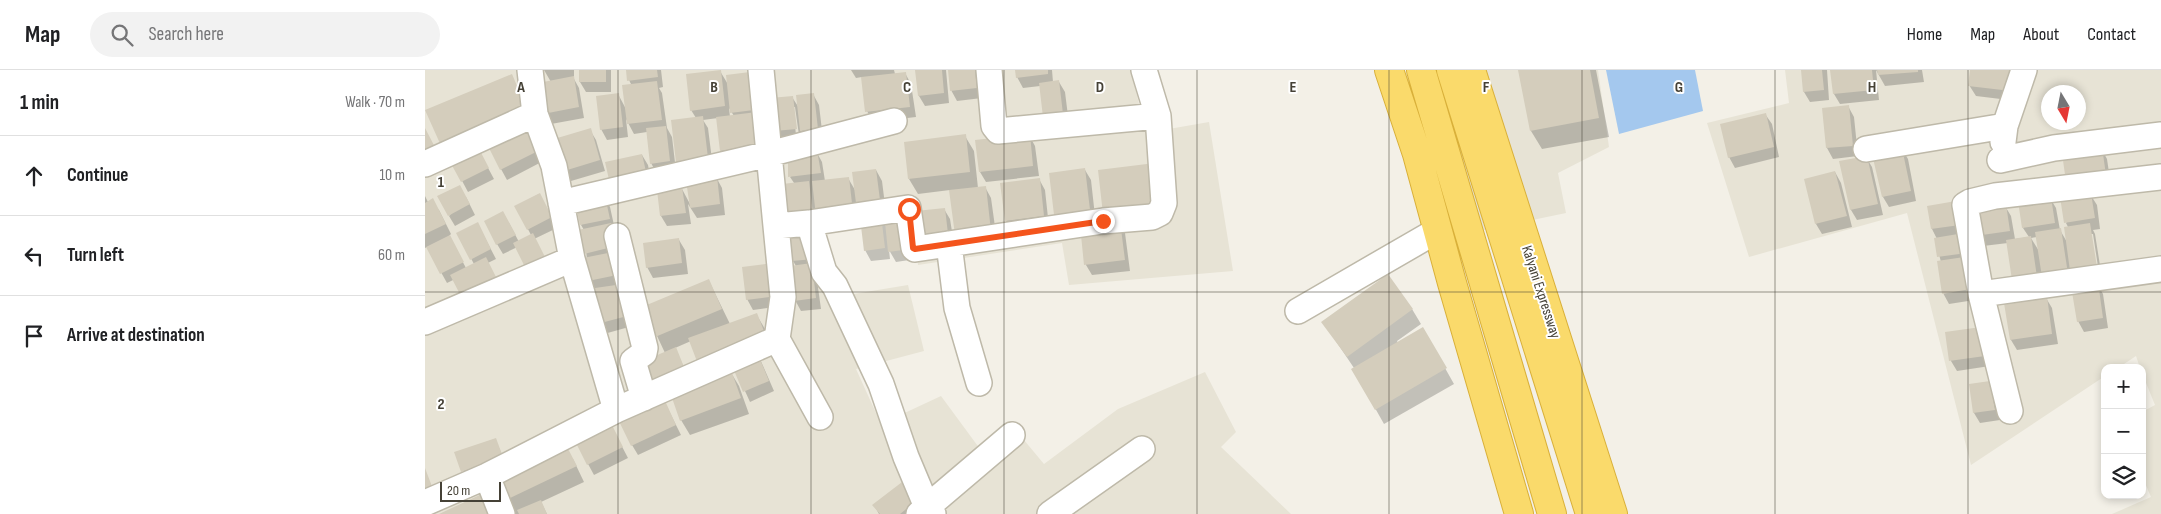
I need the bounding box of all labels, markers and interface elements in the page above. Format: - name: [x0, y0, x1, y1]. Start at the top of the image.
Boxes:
- search box: [90, 12, 440, 57]
- text: Map: [25, 20, 60, 49]
- icon: search: [108, 21, 136, 49]
- text: Search here: [148, 23, 224, 46]
- text: Home: [1907, 24, 1942, 45]
- text: Map: [1970, 24, 1995, 45]
- text: About: [2023, 24, 2059, 45]
- text: Contact: [2087, 24, 2136, 45]
- text: A: [516, 78, 525, 97]
- text: B: [710, 78, 718, 97]
- text: C: [903, 78, 911, 97]
- text: D: [1096, 78, 1104, 97]
- text: E: [1290, 78, 1297, 97]
- text: F: [1483, 78, 1490, 97]
- text: G: [1675, 78, 1683, 97]
- text: H: [1868, 78, 1876, 97]
- north arrow: [2041, 85, 2086, 130]
- text: 1 min: [20, 90, 59, 115]
- text: Walk · 70 m: [345, 93, 405, 112]
- icon: ahead: [20, 162, 48, 190]
- text: Continue: [67, 164, 128, 187]
- text: 10 m: [379, 166, 405, 185]
- text: 1: [438, 173, 445, 192]
- route start: [898, 198, 921, 221]
- route end: [1092, 210, 1115, 233]
- icon: left: [20, 242, 48, 270]
- street label: Kalyani Expressway: [1517, 243, 1565, 341]
- text: Turn left: [67, 244, 124, 267]
- text: 60 m: [378, 246, 405, 265]
- icon: arrive: [20, 322, 48, 350]
- text: Arrive at destination: [67, 324, 205, 347]
- map controls: [2101, 364, 2146, 499]
- button: +: [2101, 364, 2146, 409]
- text: 2: [437, 395, 445, 414]
- button: −: [2101, 409, 2146, 454]
- button: layers: [2101, 454, 2146, 499]
- scale bar: [440, 479, 501, 502]
- text: 20 m: [447, 482, 470, 499]

